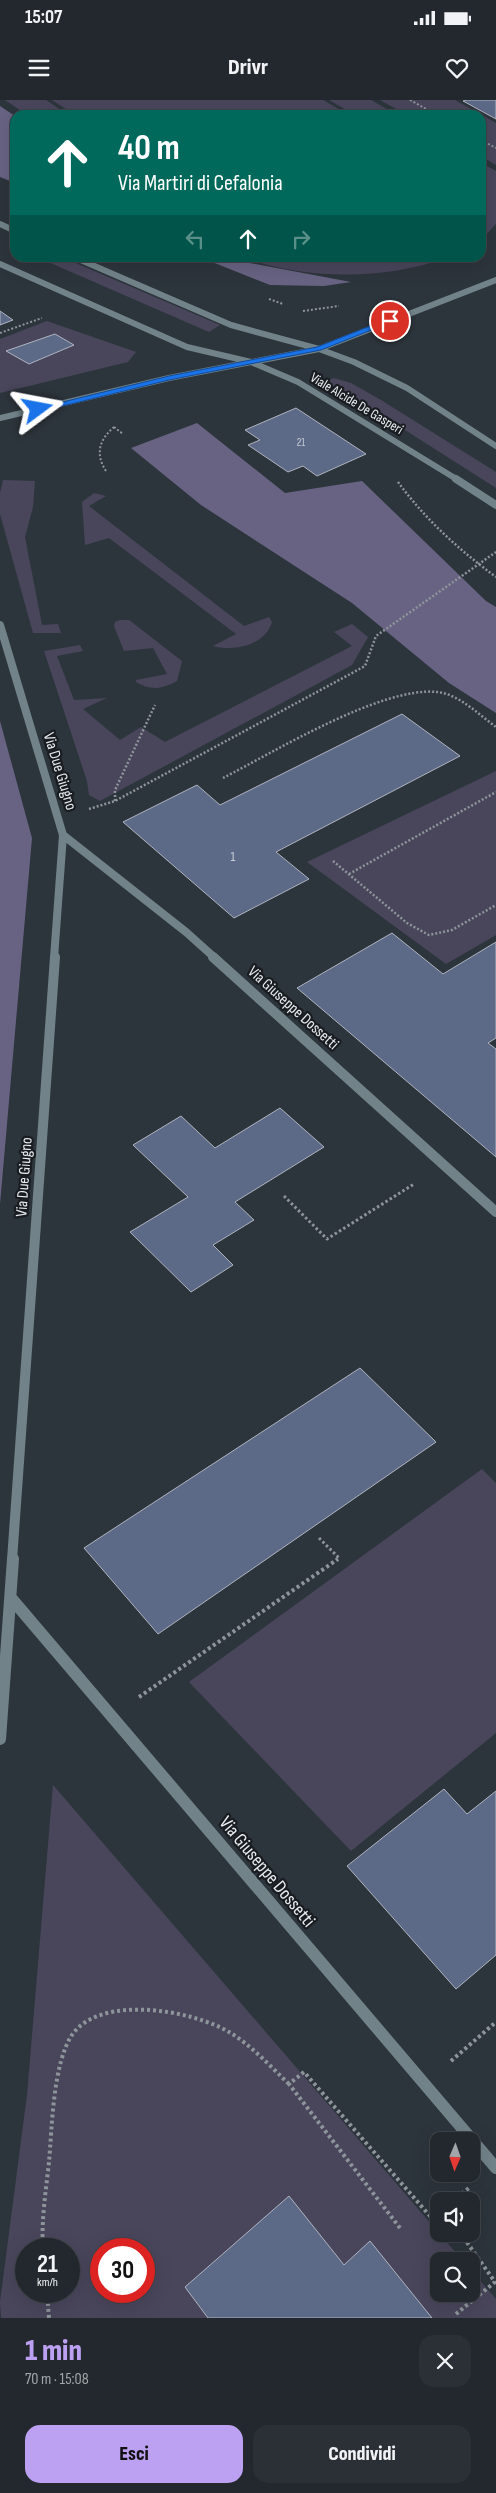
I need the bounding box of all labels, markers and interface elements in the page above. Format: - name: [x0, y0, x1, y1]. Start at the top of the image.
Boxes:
- text: 15:07: [25, 6, 62, 29]
- icon: menu: [25, 54, 53, 82]
- text: Drivr: [228, 54, 268, 81]
- icon: heart: [443, 54, 471, 82]
- text: 40 m: [118, 127, 180, 170]
- icon: ahead: [35, 130, 100, 195]
- text: Via Martiri di Cefalonia: [118, 170, 283, 197]
- icon: left: [181, 225, 209, 253]
- icon: ahead: [234, 225, 262, 253]
- icon: right: [287, 225, 315, 253]
- pin: [369, 300, 411, 342]
- icon: arrive: [376, 307, 404, 335]
- street label: Viale Alcide De Gasperi: [307, 369, 406, 438]
- position arrow: [11, 382, 63, 434]
- house number: 21: [297, 436, 305, 449]
- street label: Via Due Giugno: [39, 730, 80, 812]
- house number: 1: [231, 848, 236, 865]
- street label: Via Giuseppe Dossetti: [244, 962, 342, 1054]
- street label: Via Due Giugno: [12, 1137, 37, 1218]
- street label: Via Giuseppe Dossetti: [214, 1812, 320, 1932]
- north arrow: [430, 2132, 480, 2182]
- map controls: [430, 2132, 480, 2302]
- button: sound: [430, 2192, 480, 2242]
- speed limit sign: 30: [90, 2238, 155, 2303]
- text: 21: [37, 2249, 58, 2280]
- button: search: [430, 2252, 480, 2302]
- text: km/h: [37, 2275, 58, 2290]
- text: 1 min: [25, 2333, 82, 2369]
- button: close: [419, 2335, 471, 2387]
- text: 70 m · 15:08: [25, 2370, 89, 2389]
- button: Esci: [25, 2425, 243, 2483]
- button: Condividi: [253, 2425, 471, 2483]

